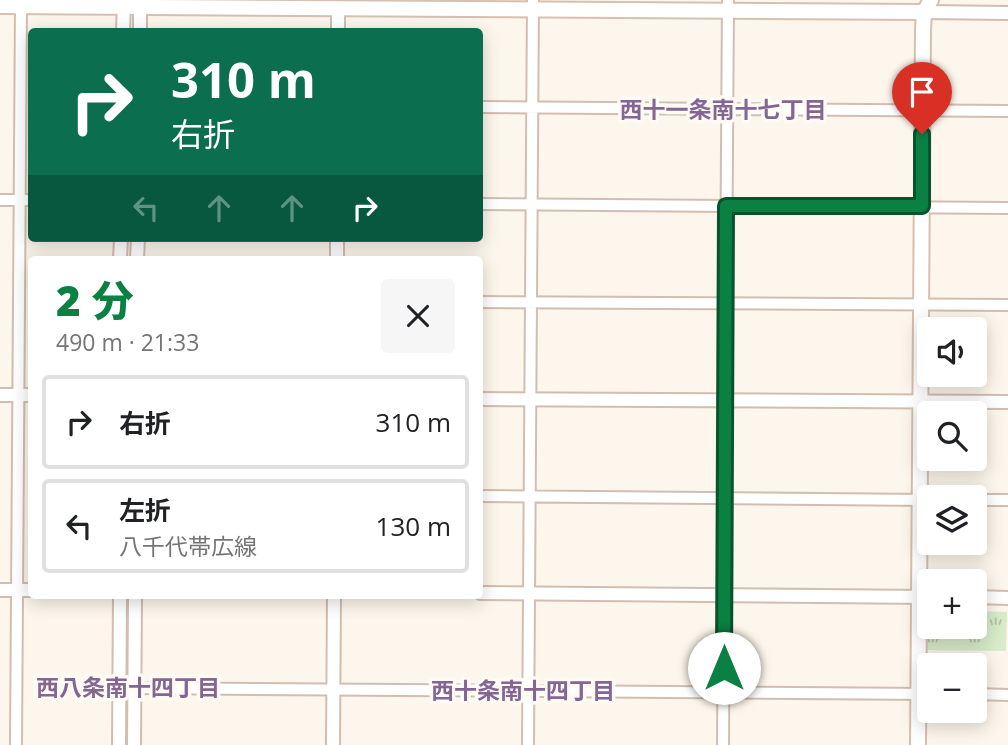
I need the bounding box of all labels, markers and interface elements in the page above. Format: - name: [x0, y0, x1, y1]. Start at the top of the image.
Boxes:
- text: 310 m: [171, 46, 316, 112]
- icon: right: [56, 56, 147, 147]
- pin: [892, 62, 952, 134]
- icon: arrive: [903, 73, 941, 111]
- district label: 西十一条南十七丁目: [620, 93, 827, 125]
- text: 右折: [171, 112, 235, 155]
- icon: left: [127, 189, 165, 227]
- icon: ahead: [200, 189, 238, 227]
- icon: ahead: [273, 189, 311, 227]
- icon: right: [346, 189, 384, 227]
- text: 2 分: [56, 271, 134, 328]
- button: close: [381, 279, 455, 353]
- map controls: [917, 317, 987, 723]
- button: sound: [917, 317, 987, 387]
- text: 490 m · 21:33: [56, 326, 199, 358]
- button: search: [917, 401, 987, 471]
- icon: right: [60, 403, 98, 441]
- text: 310 m: [376, 404, 451, 440]
- text: 右折: [119, 405, 171, 441]
- button: layers: [917, 485, 987, 555]
- text: 左折: [119, 492, 171, 528]
- icon: left: [60, 507, 98, 545]
- text: 130 m: [376, 508, 451, 544]
- text: 八千代帯広線: [119, 530, 257, 562]
- button: +: [917, 569, 987, 639]
- position arrow: [687, 631, 761, 705]
- button: −: [917, 653, 987, 723]
- district label: 西八条南十四丁目: [36, 671, 220, 703]
- district label: 西十条南十四丁目: [431, 674, 615, 706]

